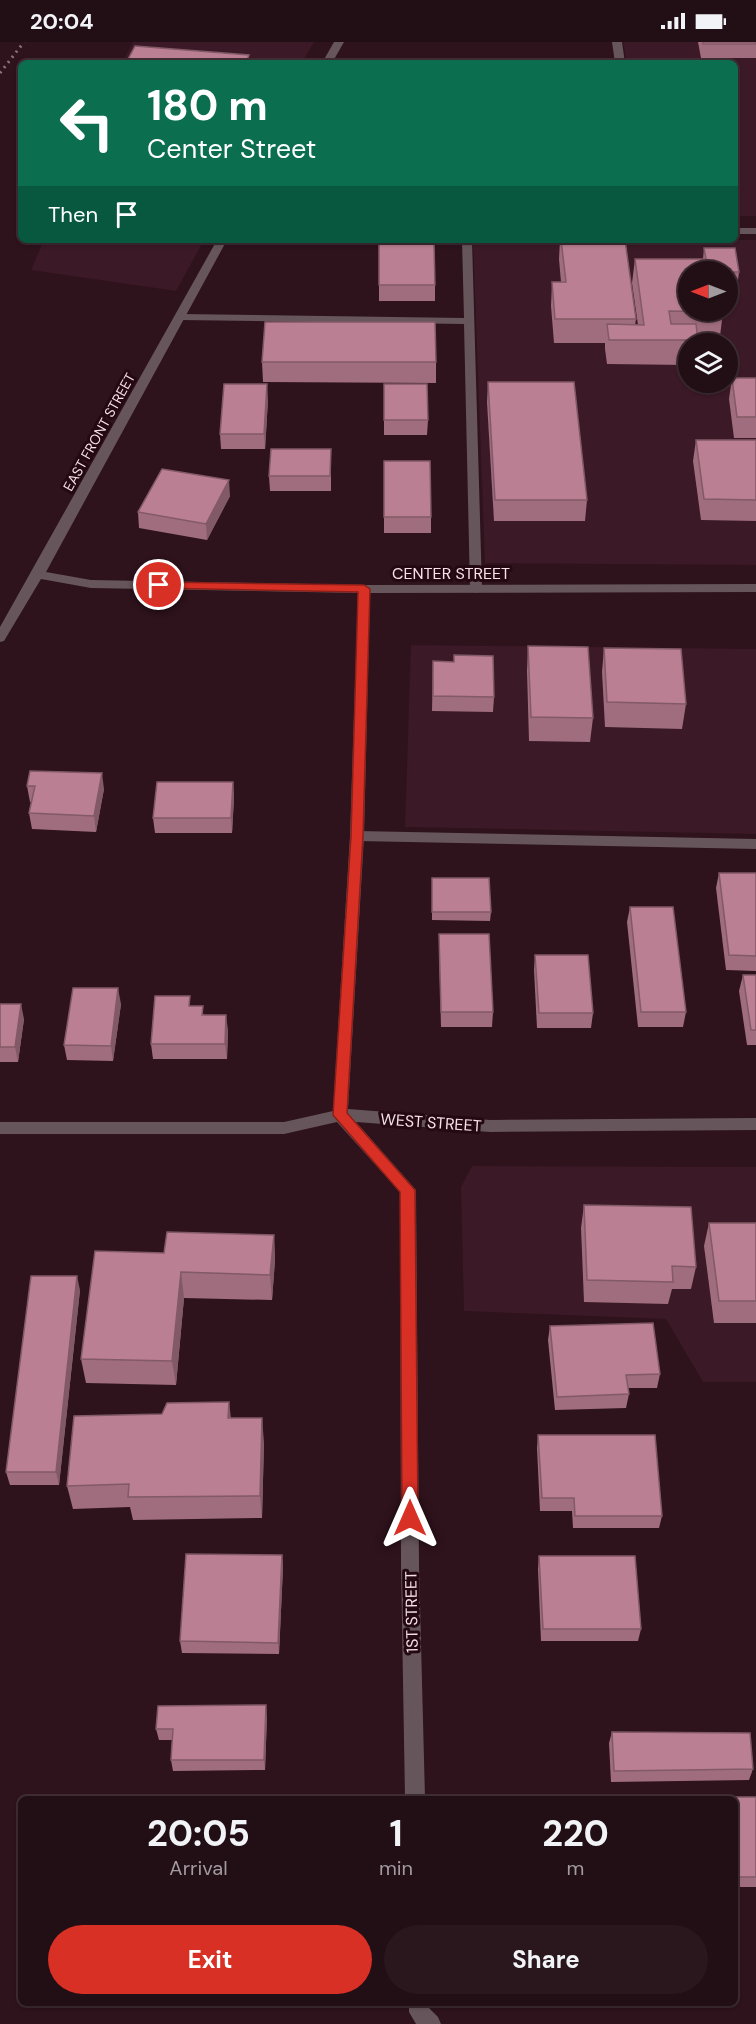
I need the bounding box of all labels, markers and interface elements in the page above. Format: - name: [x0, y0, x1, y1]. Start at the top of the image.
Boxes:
- text: 20:04: [30, 7, 93, 36]
- text: 180 m: [147, 78, 268, 133]
- icon: left: [48, 84, 126, 162]
- text: Center Street: [147, 131, 316, 166]
- icon: arrive: [110, 198, 143, 231]
- text: Then: [48, 200, 98, 229]
- north arrow: [678, 261, 738, 321]
- map controls: [678, 261, 738, 393]
- button: layers: [678, 333, 738, 393]
- street label: EAST FRONT STREET: [59, 370, 139, 494]
- pin: [133, 559, 184, 610]
- street label: CENTER STREET: [392, 563, 510, 584]
- icon: arrive: [142, 568, 175, 601]
- street label: WEST STREET: [380, 1108, 482, 1137]
- position arrow: [378, 1486, 442, 1550]
- street label: 1ST STREET: [400, 1571, 423, 1653]
- text: 20:05: [147, 1810, 250, 1857]
- text: 1: [389, 1810, 403, 1857]
- text: 220: [542, 1810, 609, 1857]
- text: Arrival: [169, 1855, 228, 1881]
- text: min: [379, 1855, 413, 1881]
- text: m: [567, 1855, 584, 1881]
- button: Exit: [48, 1925, 372, 1994]
- button: Share: [384, 1925, 708, 1994]

